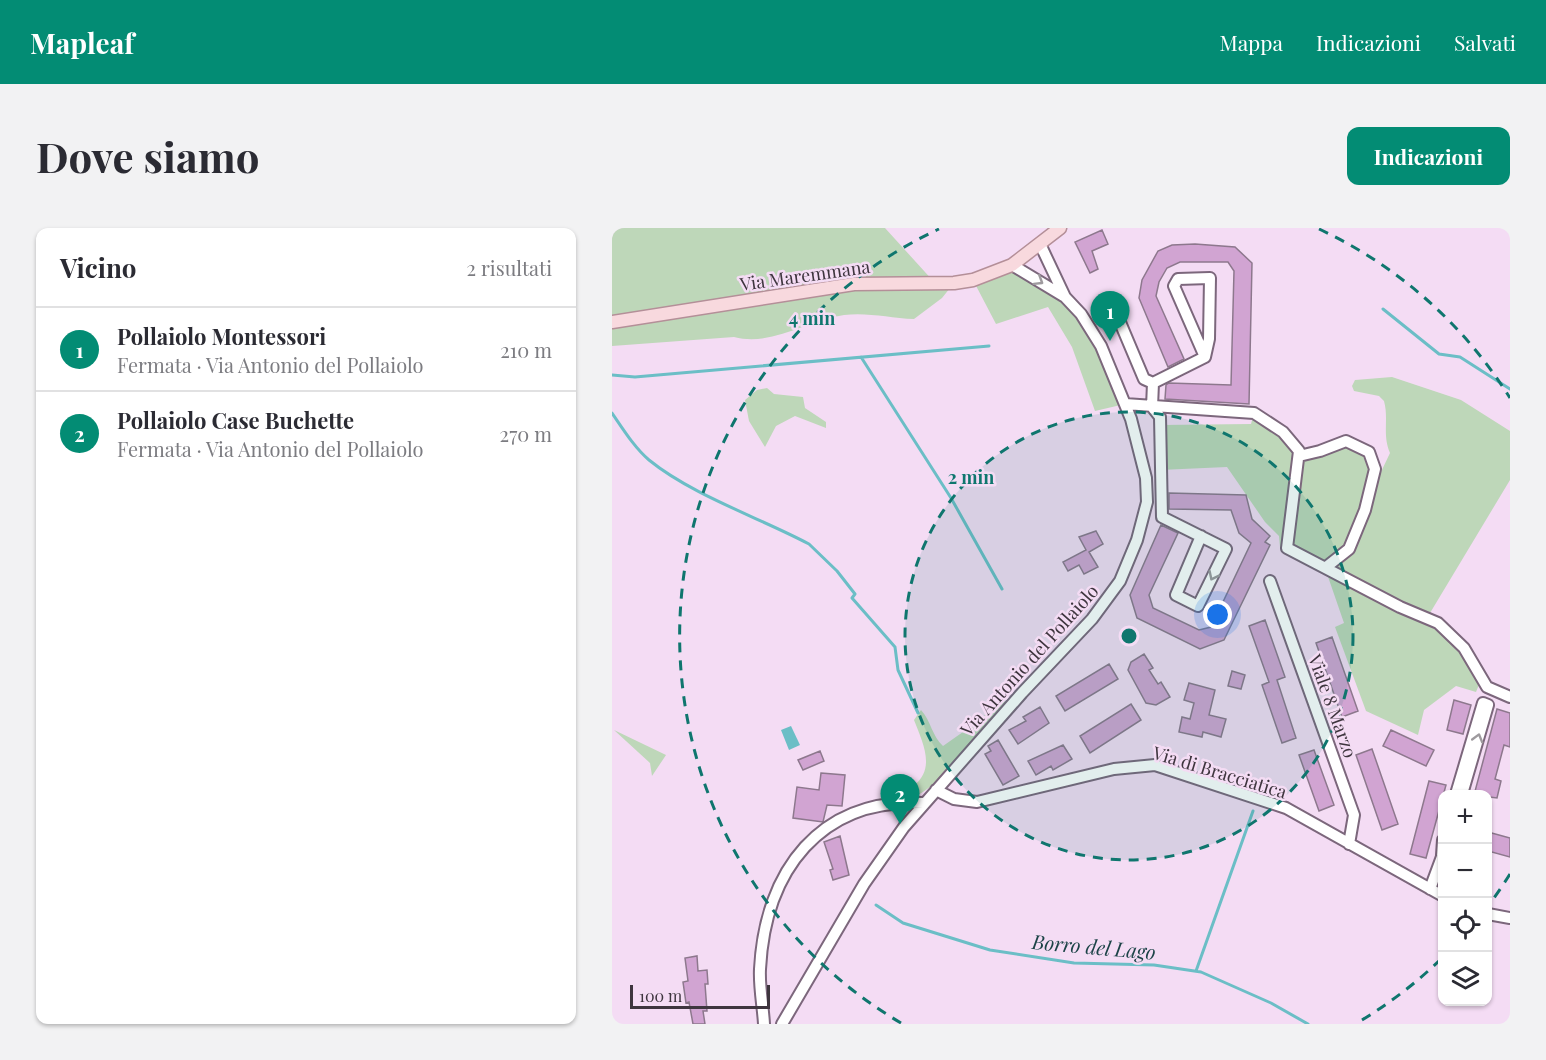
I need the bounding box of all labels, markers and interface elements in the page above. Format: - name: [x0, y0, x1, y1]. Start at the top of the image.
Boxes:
- text: Mapleaf: [30, 24, 134, 61]
- text: Mappa: [1219, 28, 1283, 56]
- text: Indicazioni: [1316, 28, 1421, 56]
- text: Salvati: [1454, 28, 1516, 56]
- button: Indicazioni: [1347, 127, 1510, 185]
- text: Dove siamo: [36, 128, 260, 184]
- text: Vicino: [60, 250, 137, 285]
- text: 2 risultati: [466, 254, 552, 281]
- street label: Via Maremmana: [737, 254, 872, 296]
- one-way arrow: [1032, 273, 1043, 284]
- pin: 1: [1090, 291, 1130, 341]
- text: 4 min: [789, 306, 835, 330]
- text: Pollaiolo Montessori: [117, 321, 326, 351]
- text: 1: [76, 336, 83, 363]
- text: 210 m: [500, 336, 552, 363]
- text: Fermata · Via Antonio del Pollaiolo: [117, 351, 423, 378]
- text: Pollaiolo Case Buchette: [117, 405, 354, 435]
- text: 2: [74, 420, 85, 447]
- text: 270 m: [500, 420, 552, 447]
- text: Fermata · Via Antonio del Pollaiolo: [117, 435, 423, 462]
- text: 2 min: [948, 465, 994, 489]
- one-way arrow: [1209, 569, 1221, 580]
- street label: Via Antonio del Pollaiolo: [954, 579, 1103, 741]
- your location: [1203, 600, 1232, 629]
- centre of rings: [1119, 626, 1139, 646]
- street label: Viale 8 Marzo: [1303, 650, 1363, 761]
- one-way arrow: [1471, 733, 1483, 744]
- street label: Via di Bracciatica: [1149, 740, 1290, 804]
- pin: 2: [880, 774, 920, 824]
- map controls: [1438, 790, 1492, 1006]
- button: +: [1438, 790, 1492, 844]
- button: −: [1438, 844, 1492, 898]
- button: locate: [1438, 898, 1492, 952]
- water label: Borro del Lago: [1030, 927, 1157, 965]
- button: layers: [1438, 952, 1492, 1006]
- scale bar: [630, 982, 770, 1010]
- text: 100 m: [639, 985, 682, 1006]

